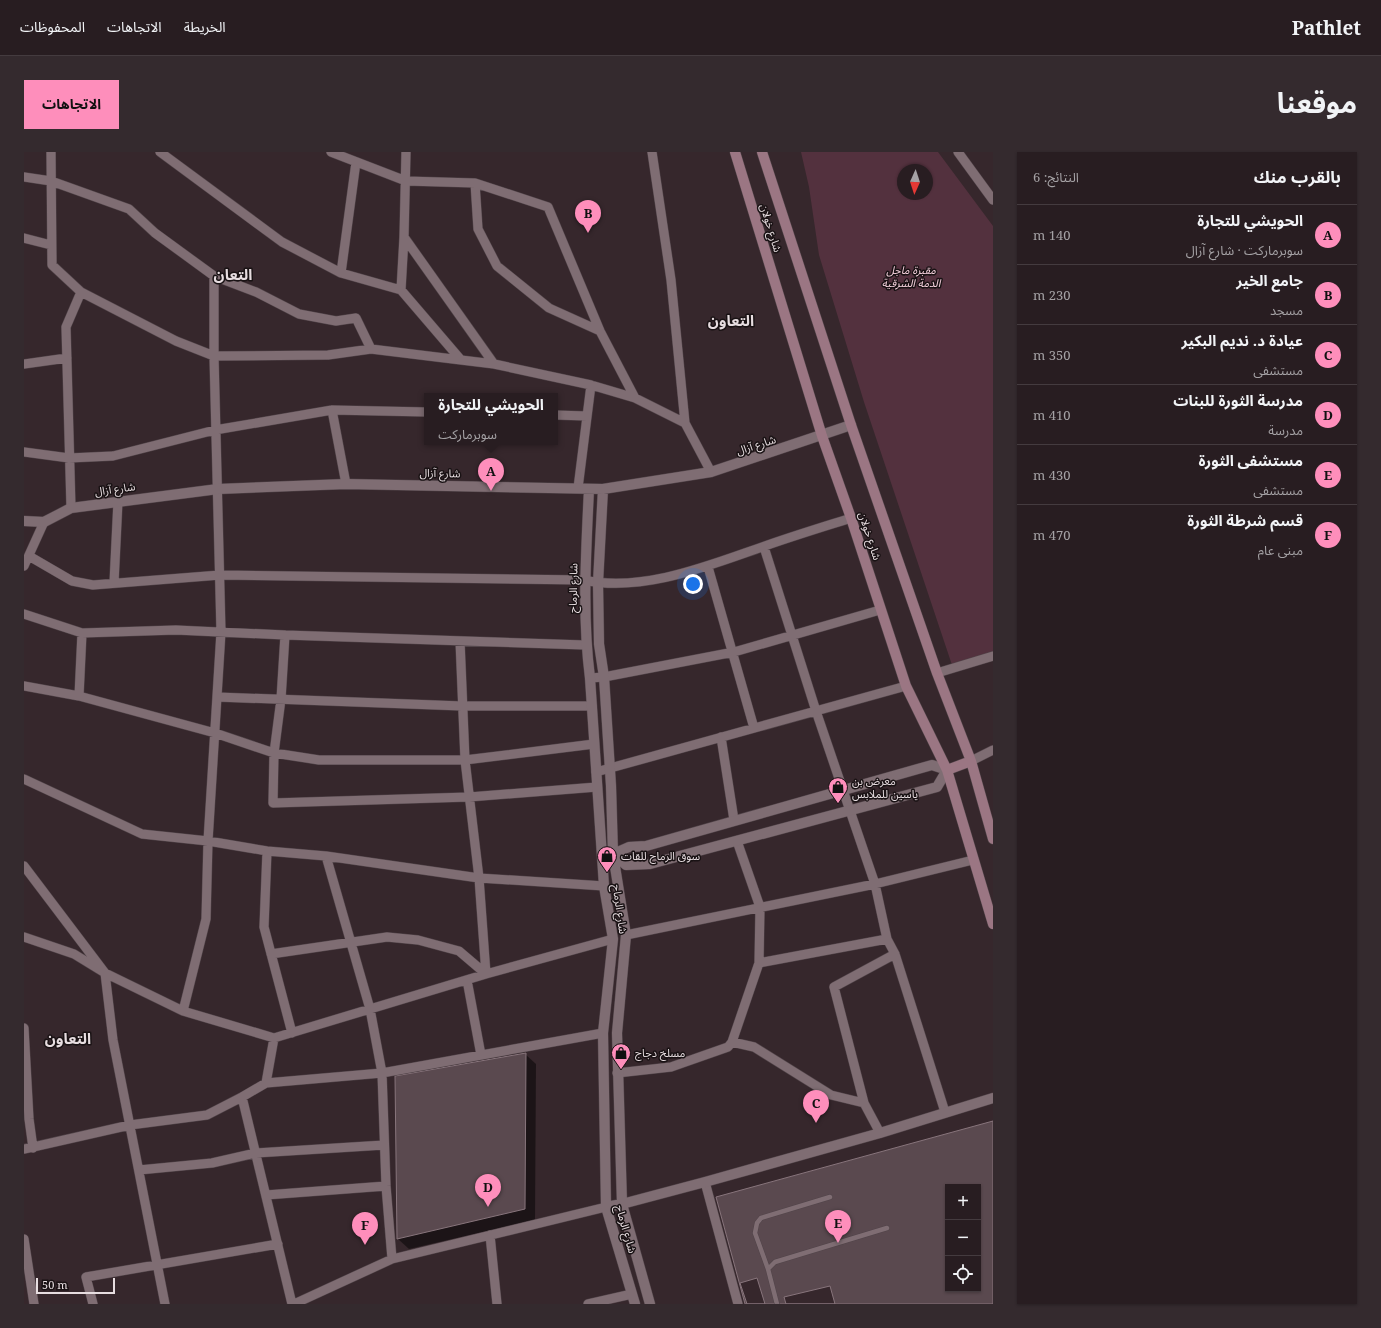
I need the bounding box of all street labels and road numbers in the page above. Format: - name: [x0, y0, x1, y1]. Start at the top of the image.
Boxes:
- street label: شارع خولان: [756, 202, 786, 255]
- street label: شارع آزال: [734, 431, 778, 459]
- street label: شارع آزال: [419, 465, 461, 481]
- street label: شارع آزال: [94, 478, 137, 500]
- street label: شارع خولان: [855, 510, 885, 563]
- street label: شارع الرماح: [565, 563, 581, 613]
- street label: شارع الرماح: [609, 883, 631, 935]
- street label: شارع الرماح: [611, 1203, 641, 1255]

